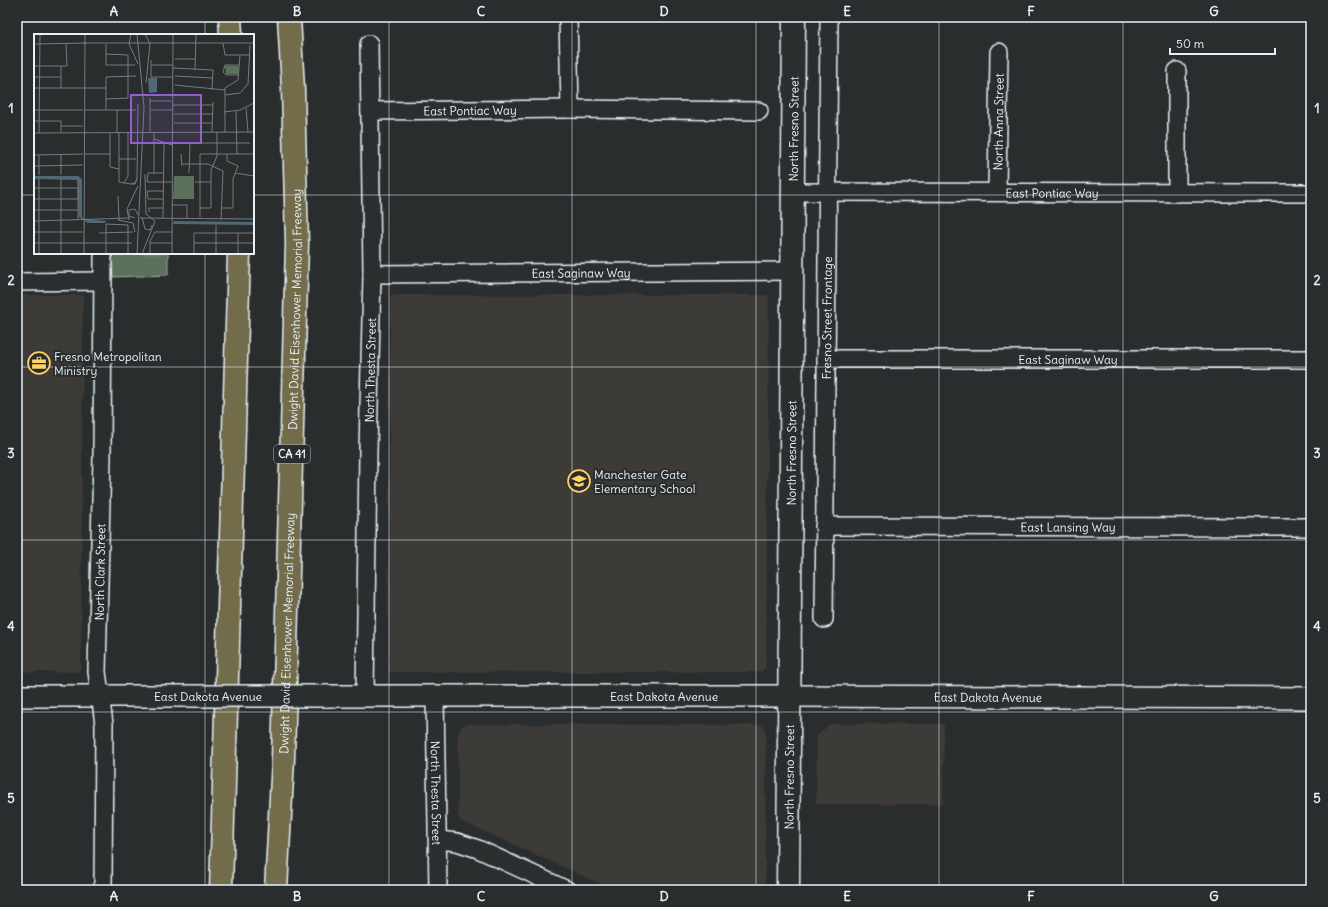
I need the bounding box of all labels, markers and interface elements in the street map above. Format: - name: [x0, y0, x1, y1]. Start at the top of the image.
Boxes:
- text: A: [110, 3, 119, 20]
- text: B: [293, 3, 302, 20]
- text: C: [477, 3, 486, 20]
- text: D: [659, 3, 669, 20]
- text: E: [843, 3, 851, 20]
- text: F: [1027, 3, 1035, 20]
- text: G: [1209, 3, 1219, 20]
- scale bar: [1170, 30, 1275, 56]
- inset map: [34, 34, 254, 254]
- text: 50 m: [1176, 36, 1205, 51]
- street label: North Anna Street: [990, 73, 1006, 171]
- street label: North Fresno Street: [785, 76, 801, 182]
- text: 1: [8, 100, 14, 117]
- text: 1: [1314, 100, 1320, 117]
- street label: East Pontiac Way: [423, 102, 517, 118]
- street label: East Pontiac Way: [1005, 185, 1099, 200]
- street label: Dwight David Eisenhower Memorial Freeway: [284, 189, 305, 430]
- street label: Fresno Street Frontage: [818, 256, 835, 380]
- street label: East Saginaw Way: [531, 265, 631, 280]
- text: 2: [7, 272, 15, 289]
- text: 2: [1313, 272, 1321, 289]
- street label: North Thesta Street: [361, 318, 379, 423]
- place label: Fresno Metropolitan Ministry: [54, 349, 162, 378]
- office icon: Fresno Metropolitan Ministry: [26, 350, 52, 376]
- street label: East Saginaw Way: [1018, 352, 1118, 367]
- street label: North Fresno Street: [783, 400, 799, 506]
- text: 3: [7, 445, 15, 462]
- road number: CA 41: [274, 445, 310, 463]
- text: 3: [1313, 445, 1321, 462]
- place label: Manchester Gate Elementary School: [594, 467, 695, 496]
- school or university icon: Manchester Gate Elementary School: [566, 468, 592, 494]
- street label: Dwight David Eisenhower Memorial Freeway: [276, 512, 297, 754]
- street label: East Lansing Way: [1020, 519, 1116, 534]
- street label: North Clark Street: [92, 523, 108, 621]
- text: 4: [7, 618, 15, 635]
- text: 4: [1313, 618, 1321, 635]
- street label: East Dakota Avenue: [154, 689, 262, 704]
- street label: East Dakota Avenue: [610, 689, 718, 704]
- street label: East Dakota Avenue: [934, 689, 1042, 704]
- street label: North Fresno Street: [781, 724, 797, 830]
- street label: North Thesta Street: [428, 741, 445, 845]
- text: 5: [7, 790, 15, 807]
- text: 5: [1313, 790, 1321, 807]
- text: A: [110, 888, 119, 905]
- text: B: [293, 888, 302, 905]
- text: C: [477, 888, 486, 905]
- text: D: [659, 888, 669, 905]
- text: E: [843, 888, 851, 905]
- text: F: [1027, 888, 1035, 905]
- text: G: [1209, 888, 1219, 905]

